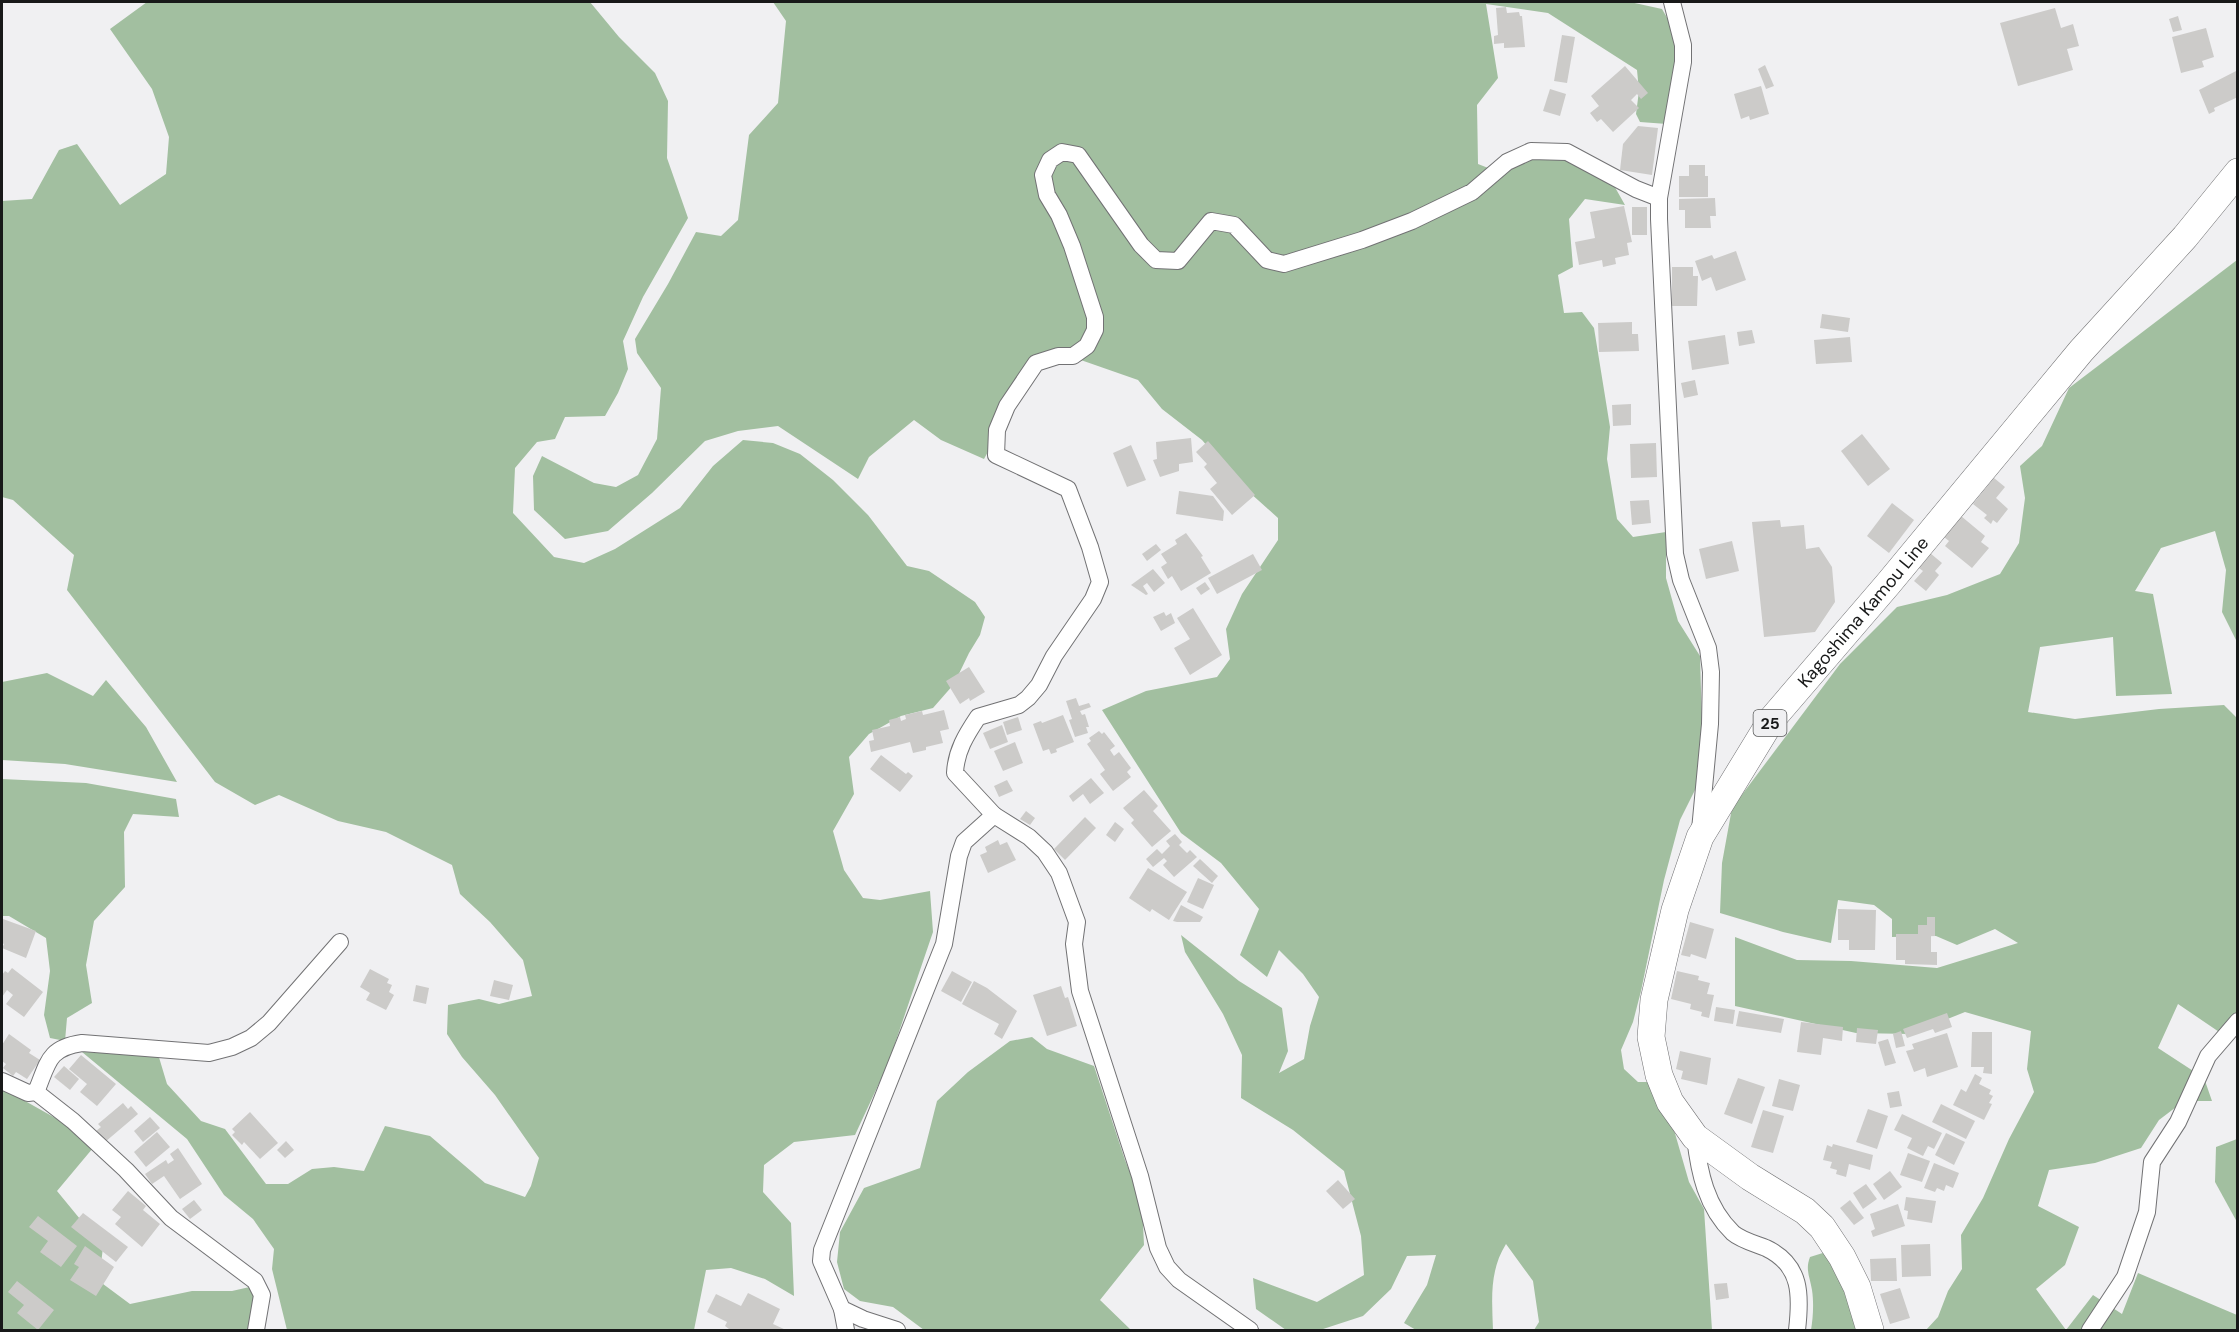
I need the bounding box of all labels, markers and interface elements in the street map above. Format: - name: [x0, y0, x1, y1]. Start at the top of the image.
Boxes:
- street label: Kagoshima Kamou Line: [1792, 532, 1934, 693]
- road number: 25: [1754, 710, 1786, 736]

